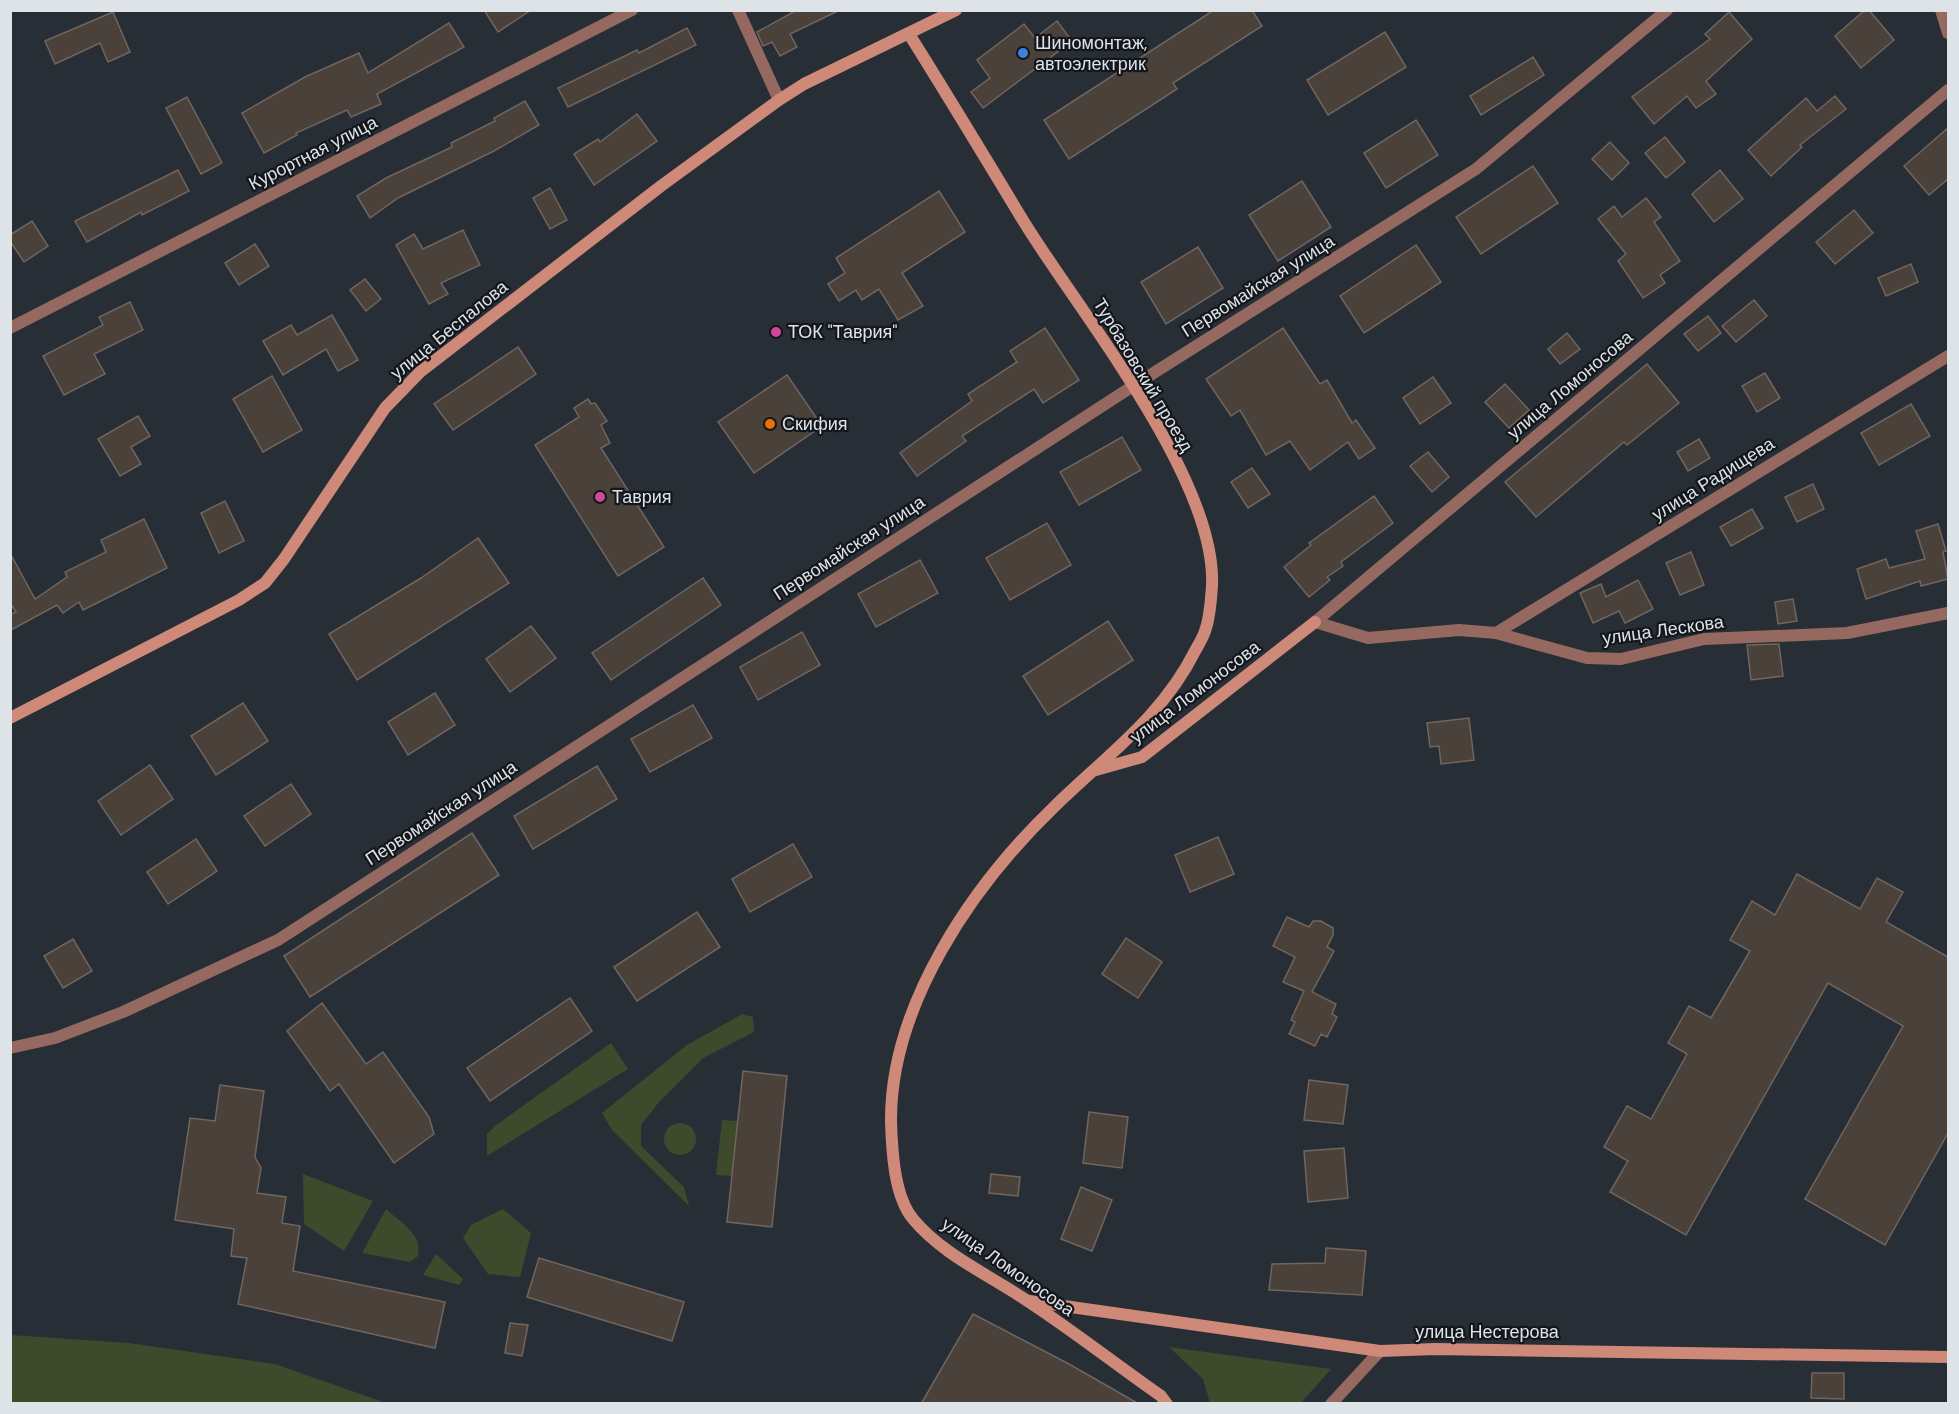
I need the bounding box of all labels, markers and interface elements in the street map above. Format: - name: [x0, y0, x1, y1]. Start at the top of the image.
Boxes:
- place label: Шиномонтаж, автоэлектрик: [1035, 31, 1147, 76]
- marker: Шиномонтаж, автоэлектрик: [1016, 46, 1030, 60]
- street label: Курортная улица: [245, 110, 382, 196]
- street label: Первомайская улица: [1177, 229, 1340, 343]
- street label: улица Беспалова: [385, 274, 514, 385]
- street label: Турбазовский проезд: [1088, 294, 1199, 457]
- place label: ТОК "Таврия": [788, 320, 898, 344]
- marker: ТОК "Таврия": [769, 325, 783, 339]
- street label: улица Ломоносова: [1502, 325, 1639, 445]
- place label: Скифия: [782, 412, 848, 436]
- marker: Скифия: [763, 417, 777, 431]
- street label: улица Радищева: [1647, 431, 1780, 526]
- place label: Таврия: [612, 485, 672, 509]
- street label: Первомайская улица: [769, 489, 930, 606]
- marker: Таврия: [593, 490, 607, 504]
- street label: улица Лескова: [1601, 609, 1726, 650]
- street label: улица Ломоносова: [1125, 635, 1266, 749]
- street label: Первомайская улица: [361, 754, 522, 871]
- street label: улица Ломоносова: [937, 1212, 1080, 1322]
- street label: улица Нестерова: [1415, 1320, 1560, 1344]

